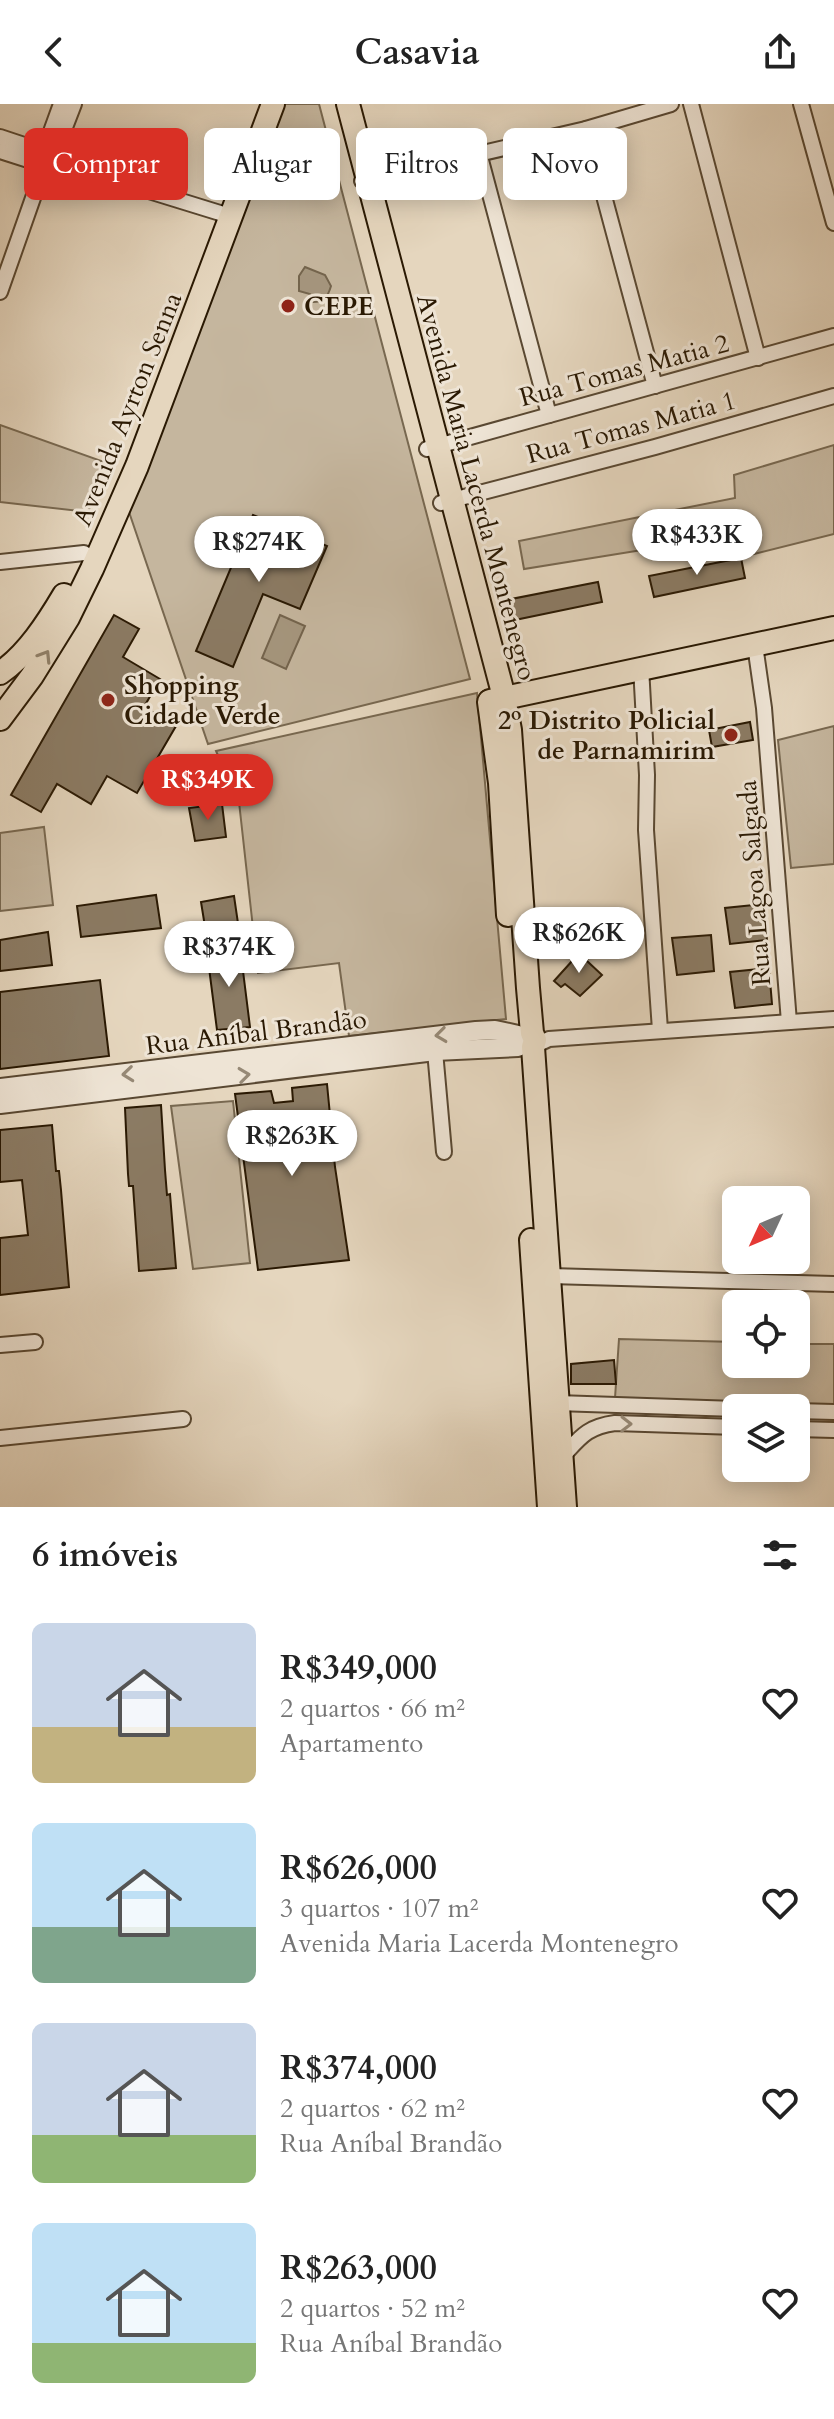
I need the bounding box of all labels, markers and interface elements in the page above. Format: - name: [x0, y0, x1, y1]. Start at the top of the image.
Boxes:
- text: Casavia: [354, 28, 480, 77]
- icon: back: [32, 30, 76, 74]
- icon: share: [758, 30, 802, 74]
- chip: Comprar: [24, 128, 188, 200]
- chip: Alugar: [204, 128, 340, 200]
- chip: Filtros: [356, 128, 487, 200]
- chip: Novo: [503, 128, 627, 200]
- street label: Avenida Ayrton Senna: [65, 287, 190, 531]
- place label: CEPE: [304, 289, 374, 324]
- street label: Avenida Maria Lacerda Montenegro: [408, 290, 545, 684]
- marker: CEPE: [279, 297, 297, 315]
- street label: Rua Tomas Matia 2: [516, 326, 733, 415]
- street label: Rua Tomas Matia 1: [523, 383, 740, 472]
- pin: R$433K: [632, 509, 762, 577]
- pin: R$274K: [194, 516, 324, 584]
- text: R$433K: [650, 517, 744, 552]
- text: R$274K: [212, 524, 306, 559]
- one-way arrow: [35, 650, 51, 665]
- place label: Shopping Cidade Verde: [124, 668, 281, 733]
- marker: Shopping Cidade Verde: [99, 691, 117, 709]
- place label: 2º Distrito Policial de Parnamirim: [498, 703, 715, 768]
- marker: 2º Distrito Policial de Parnamirim: [722, 726, 740, 744]
- pin: R$349K: [143, 754, 273, 822]
- text: R$349K: [161, 762, 255, 797]
- street label: Rua Lagoa Salgada: [730, 779, 779, 987]
- pin: R$626K: [514, 907, 644, 975]
- text: R$626K: [532, 915, 626, 950]
- pin: R$374K: [164, 921, 294, 989]
- text: R$374K: [182, 929, 276, 964]
- street label: Rua Aníbal Brandão: [144, 1002, 368, 1063]
- one-way arrow: [434, 1026, 448, 1043]
- one-way arrow: [121, 1066, 134, 1083]
- one-way arrow: [238, 1067, 251, 1084]
- pin: R$263K: [227, 1110, 357, 1178]
- text: R$263K: [245, 1118, 339, 1153]
- north arrow: [722, 1186, 810, 1274]
- map controls: [722, 1186, 810, 1482]
- button: locate: [722, 1290, 810, 1378]
- button: layers: [722, 1394, 810, 1482]
- one-way arrow: [620, 1415, 633, 1432]
- text: 6 imóveis: [32, 1532, 178, 1578]
- icon: filters: [758, 1533, 802, 1577]
- text: R$349,000: [280, 1645, 437, 1691]
- icon: home: [96, 1655, 192, 1751]
- icon: heart: [758, 1681, 802, 1725]
- text: 2 quartos · 66 m²: [280, 1691, 465, 1726]
- text: Apartamento: [280, 1726, 423, 1761]
- text: R$626,000: [280, 1845, 437, 1891]
- icon: home: [96, 1855, 192, 1951]
- icon: heart: [758, 1881, 802, 1925]
- text: 3 quartos · 107 m²: [280, 1891, 478, 1926]
- text: Avenida Maria Lacerda Montenegro: [280, 1926, 679, 1961]
- text: R$374,000: [280, 2045, 437, 2091]
- icon: home: [96, 2055, 192, 2151]
- icon: heart: [758, 2081, 802, 2125]
- text: 2 quartos · 62 m²: [280, 2091, 465, 2126]
- text: Rua Aníbal Brandão: [280, 2126, 502, 2161]
- text: R$263,000: [280, 2245, 437, 2291]
- icon: home: [96, 2255, 192, 2351]
- icon: heart: [758, 2281, 802, 2325]
- text: 2 quartos · 52 m²: [280, 2291, 465, 2326]
- text: Rua Aníbal Brandão: [280, 2326, 502, 2361]

